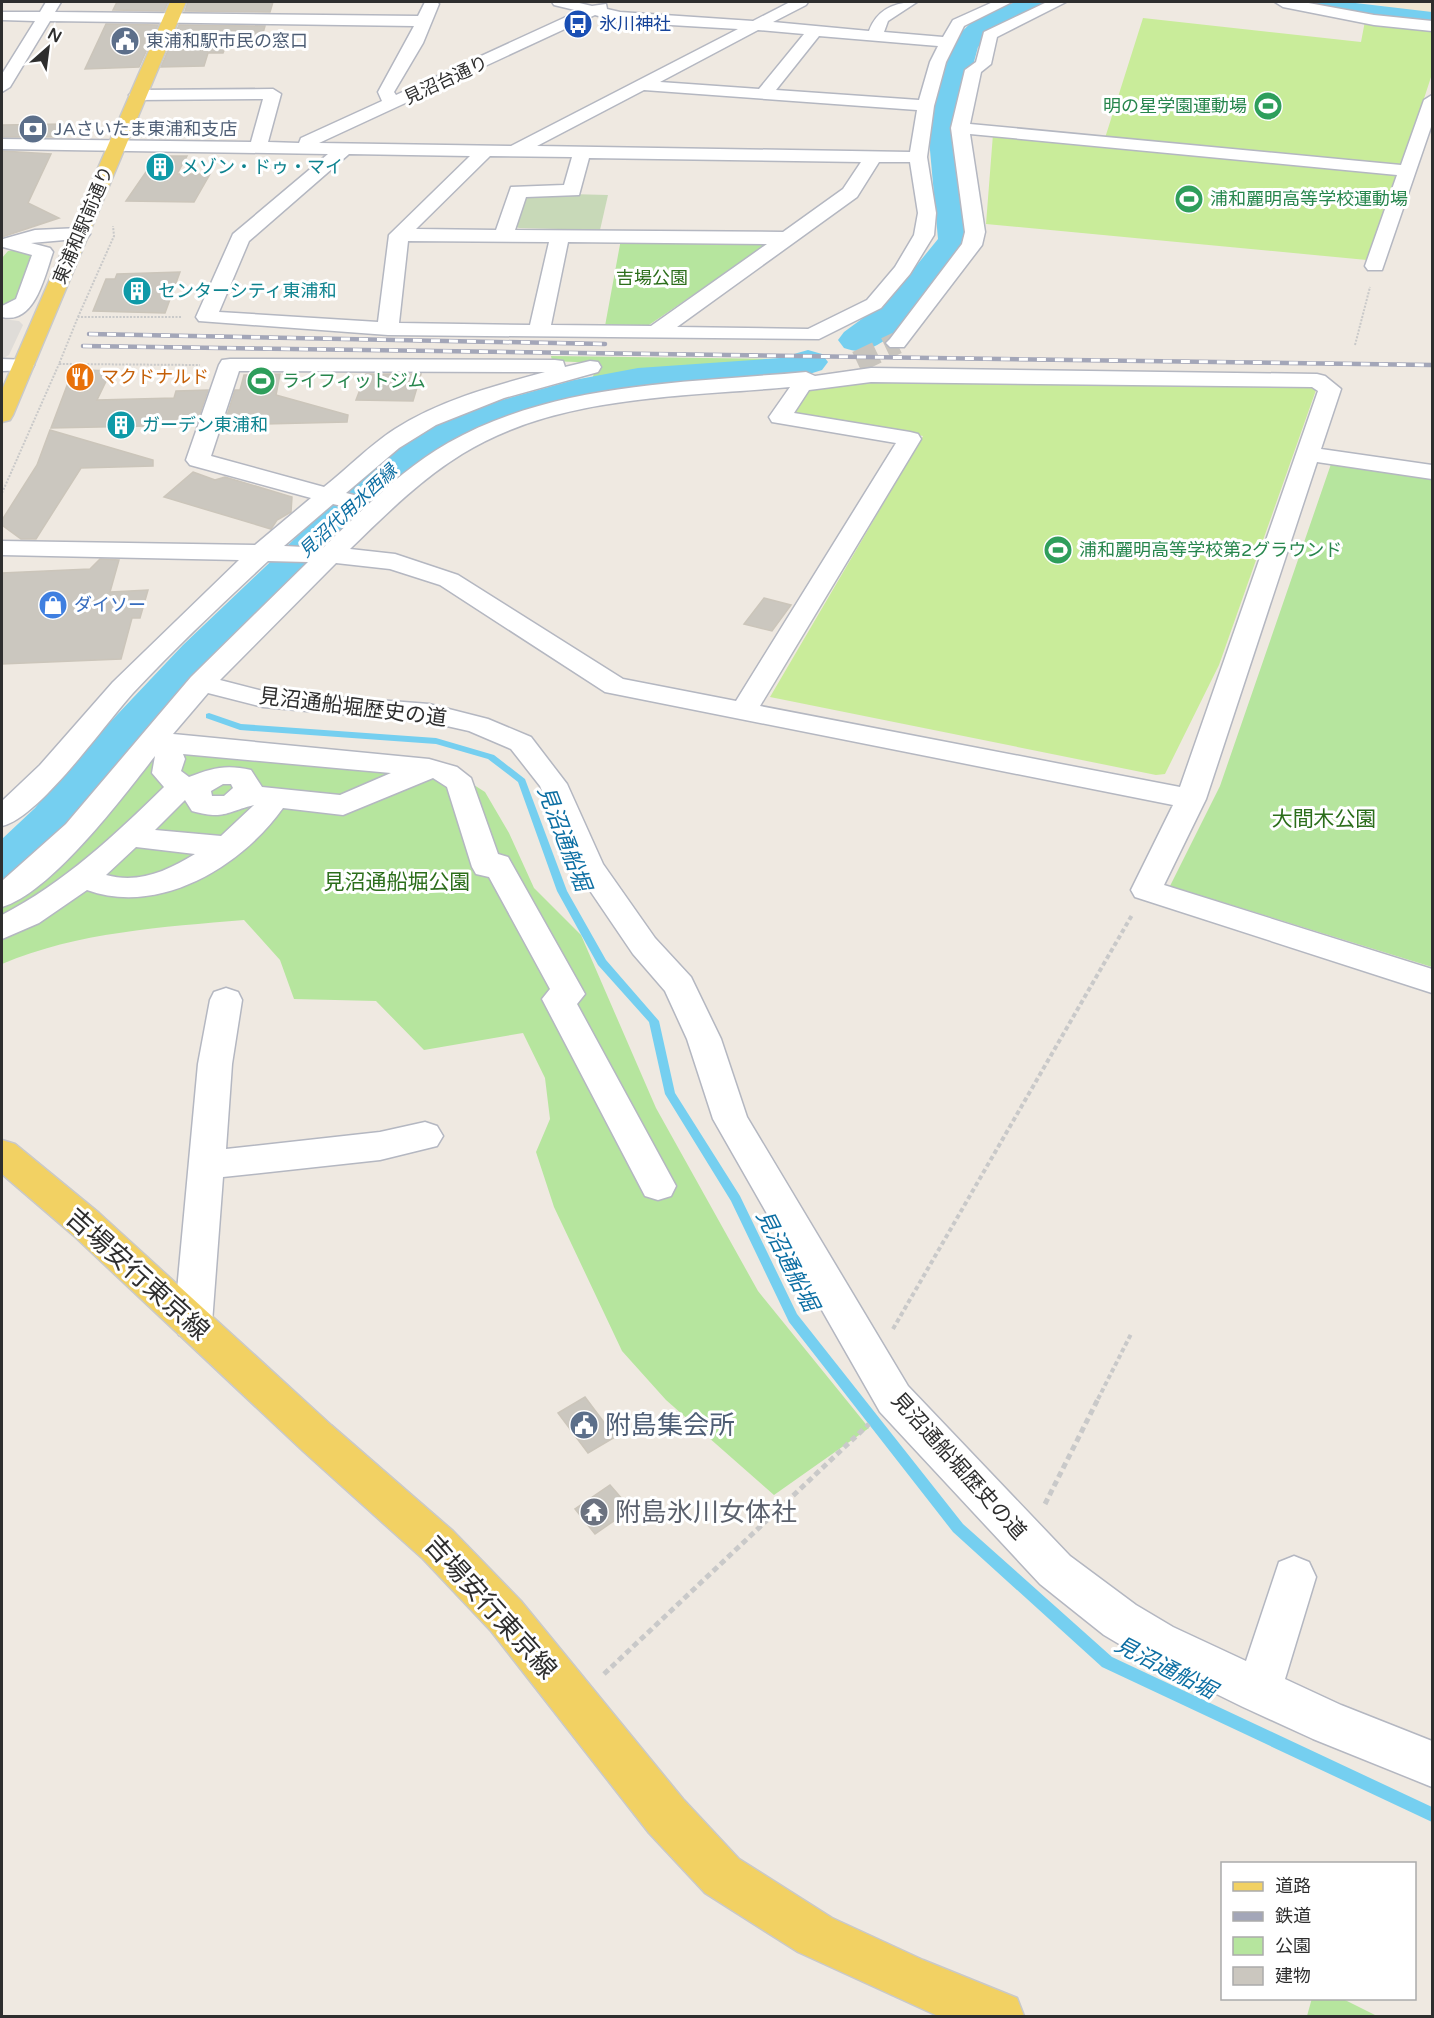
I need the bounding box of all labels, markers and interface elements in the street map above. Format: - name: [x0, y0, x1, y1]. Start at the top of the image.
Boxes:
- bus stop icon: 氷川神社: [562, 8, 594, 40]
- place label: 氷川神社: [599, 13, 671, 35]
- north arrow: [18, 18, 78, 78]
- text: N: [44, 24, 65, 47]
- public building icon: 東浦和駅市民の窓口: [109, 25, 141, 57]
- place label: 東浦和駅市民の窓口: [146, 30, 308, 52]
- street label: 見沼台通り: [401, 51, 491, 109]
- sports icon: 明の星学園運動場: [1252, 90, 1284, 122]
- place label: 明の星学園運動場: [1103, 95, 1247, 117]
- bank icon: JAさいたま東浦和支店: [17, 113, 49, 145]
- place label: JAさいたま東浦和支店: [54, 118, 237, 140]
- building icon: メゾン・ドゥ・マイ: [144, 151, 176, 183]
- place label: メゾン・ドゥ・マイ: [181, 156, 343, 178]
- street label: 東浦和駅前通り: [48, 163, 118, 287]
- sports icon: 浦和麗明高等学校運動場: [1173, 183, 1205, 215]
- place label: 浦和麗明高等学校運動場: [1210, 188, 1408, 210]
- park label: 吉場公園: [616, 267, 688, 289]
- building icon: センターシティ東浦和: [121, 275, 153, 307]
- place label: センターシティ東浦和: [158, 280, 337, 302]
- restaurant icon: マクドナルド: [64, 361, 96, 393]
- sports icon: ライフィットジム: [245, 365, 277, 397]
- place label: マクドナルド: [101, 366, 209, 388]
- place label: ライフィットジム: [282, 370, 426, 392]
- building icon: ガーデン東浦和: [105, 409, 137, 441]
- place label: ガーデン東浦和: [142, 414, 268, 436]
- water label: 見沼代用水西縁: [294, 459, 403, 562]
- sports icon: 浦和麗明高等学校第2グラウンド: [1042, 534, 1074, 566]
- place label: 浦和麗明高等学校第2グラウンド: [1079, 539, 1342, 561]
- shop icon: ダイソー: [37, 589, 69, 621]
- place label: ダイソー: [74, 594, 146, 616]
- street label: 見沼通船堀歴史の道: [258, 684, 448, 731]
- water label: 見沼通船堀: [532, 782, 597, 897]
- park label: 大間木公園: [1272, 807, 1377, 832]
- park label: 見沼通船堀公園: [324, 870, 471, 895]
- street label: 吉場安行東京線: [60, 1202, 216, 1347]
- water label: 見沼通船堀: [751, 1206, 825, 1318]
- street label: 見沼通船堀歴史の道: [886, 1388, 1031, 1545]
- public building icon: 附島集会所: [568, 1409, 600, 1441]
- place label: 附島集会所: [605, 1410, 735, 1441]
- temple icon: 附島氷川女体社: [578, 1496, 610, 1528]
- place label: 附島氷川女体社: [615, 1497, 797, 1528]
- street label: 吉場安行東京線: [418, 1529, 563, 1685]
- water label: 見沼通船堀: [1111, 1631, 1223, 1706]
- legend: [1221, 1862, 1416, 2000]
- text: 道路: [1275, 1875, 1311, 1897]
- text: 鉄道: [1275, 1905, 1311, 1927]
- text: 公園: [1275, 1935, 1311, 1957]
- text: 建物: [1275, 1965, 1311, 1987]

